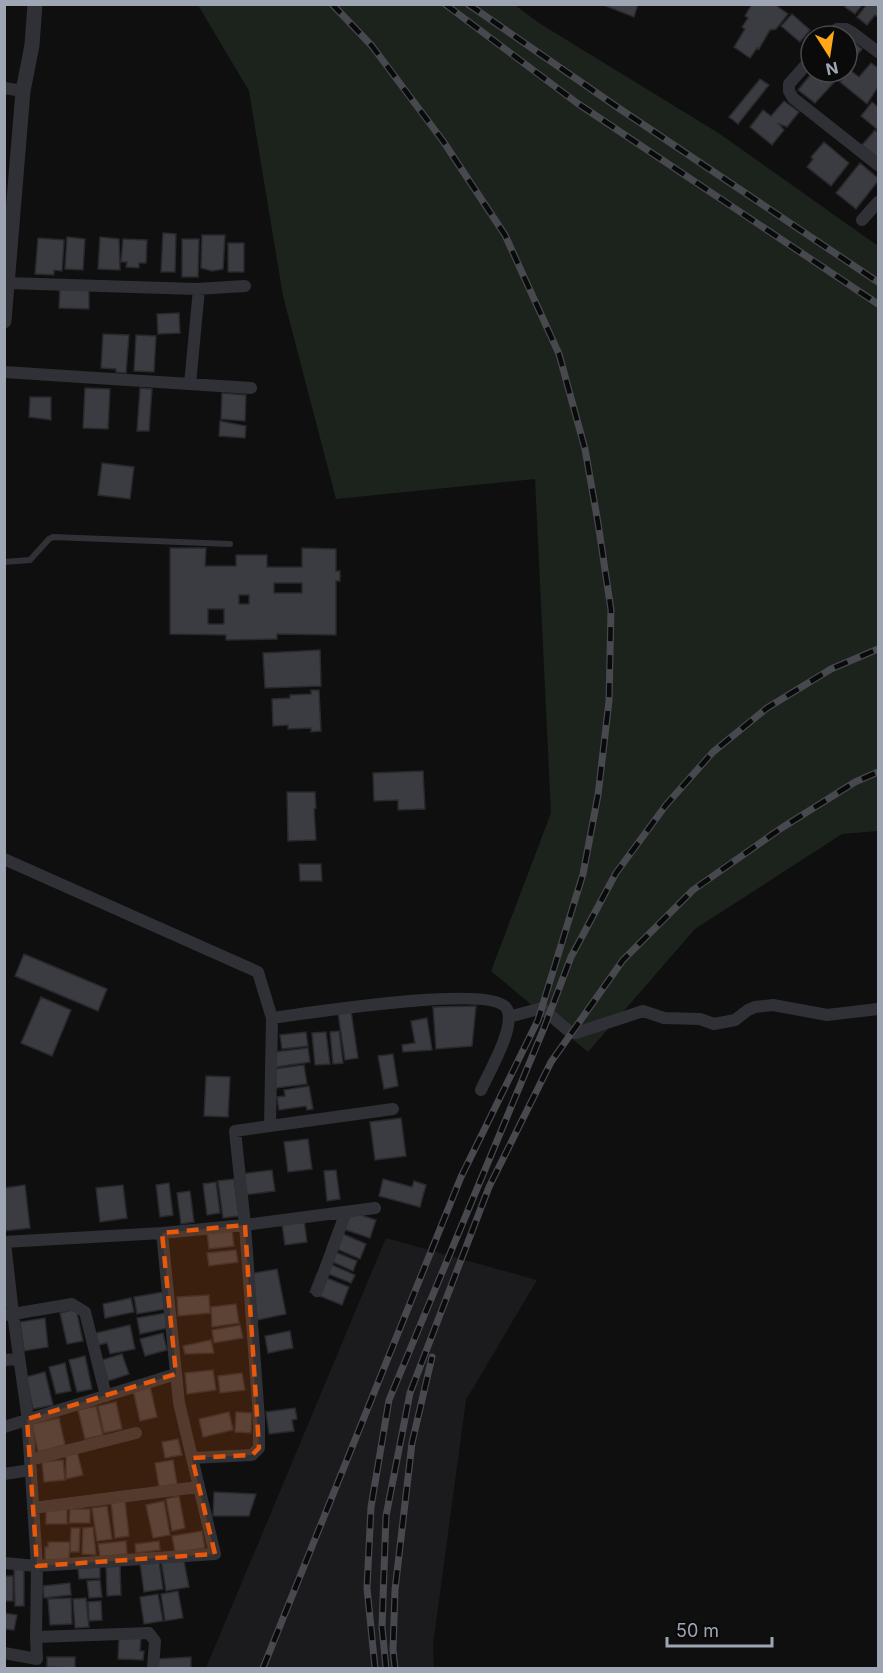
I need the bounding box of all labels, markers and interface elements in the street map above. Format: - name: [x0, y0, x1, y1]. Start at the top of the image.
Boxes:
- north arrow: [799, 24, 859, 84]
- text: N: [824, 58, 840, 80]
- scale bar: [667, 1610, 772, 1648]
- text: 50 m: [676, 1620, 719, 1641]

